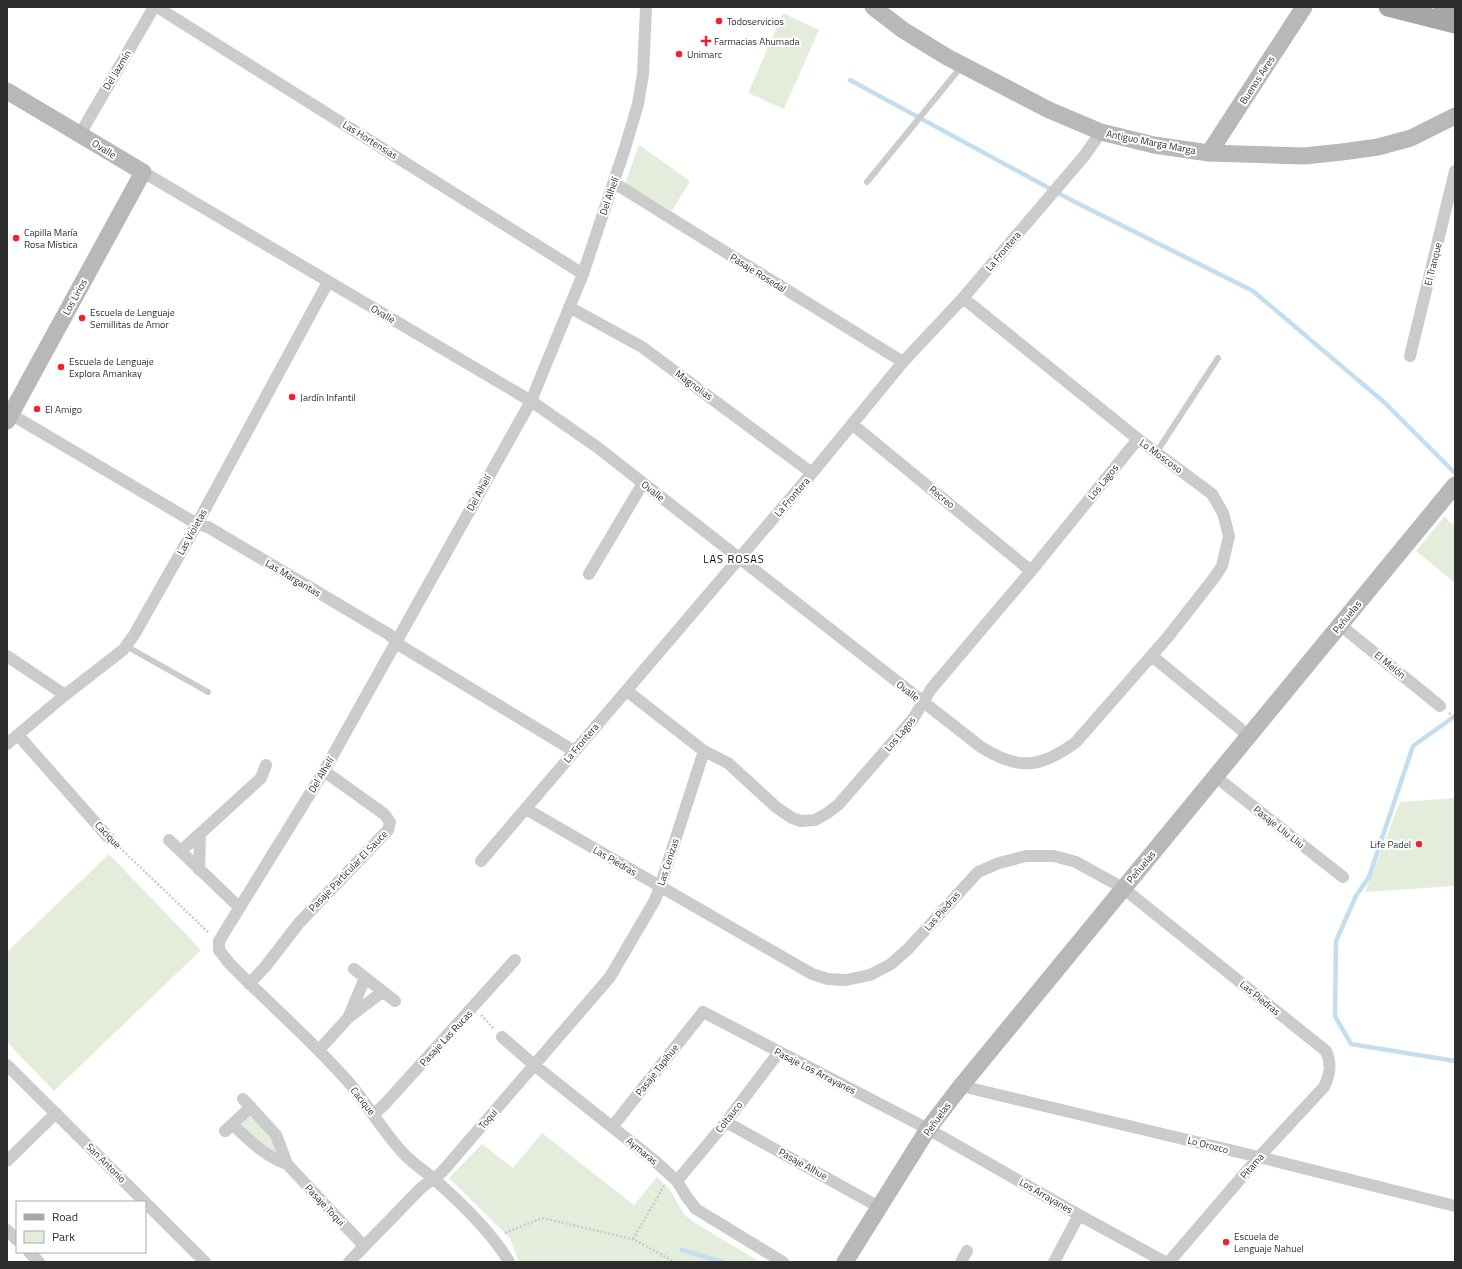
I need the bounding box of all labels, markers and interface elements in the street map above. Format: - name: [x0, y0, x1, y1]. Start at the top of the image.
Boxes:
- place label: Todoservicios: [727, 14, 784, 29]
- marker: Todoservicios: [714, 16, 724, 26]
- place label: Farmacias Ahumada: [714, 34, 800, 49]
- marker: Farmacias Ahumada: [701, 36, 711, 46]
- street label: Del Jazmín: [99, 47, 135, 93]
- place label: Unimarc: [687, 47, 722, 62]
- marker: Unimarc: [674, 49, 684, 59]
- street label: Buenos Aires: [1236, 52, 1279, 107]
- street label: Las Hortensias: [340, 117, 401, 163]
- street label: Antiguo Marga Marga: [1105, 126, 1197, 158]
- street label: Ovalle: [89, 136, 119, 162]
- street label: Del Alhelí: [596, 174, 623, 217]
- place label: Capilla María Rosa Mística: [24, 225, 78, 252]
- street label: La Frontera: [982, 228, 1024, 274]
- marker: Capilla María Rosa Mística: [11, 233, 21, 243]
- street label: El Tranque: [1420, 241, 1446, 287]
- street label: Pasaje Rosedal: [727, 250, 789, 296]
- street label: Los Lirios: [59, 276, 91, 318]
- street label: Ovalle: [368, 301, 398, 327]
- place label: Escuela de Lenguaje Semillitas de Amor: [90, 305, 175, 332]
- marker: Escuela de Lenguaje Semillitas de Amor: [77, 313, 87, 323]
- place label: Escuela de Lenguaje Explora Amankay: [69, 354, 154, 381]
- marker: Escuela de Lenguaje Explora Amankay: [56, 362, 66, 372]
- street label: Magnolias: [672, 366, 716, 404]
- place label: Jardín Infantil: [300, 390, 356, 405]
- marker: Jardín Infantil: [287, 392, 297, 402]
- place label: El Amigo: [45, 402, 82, 417]
- marker: El Amigo: [32, 404, 42, 414]
- street label: Lo Moscoso: [1136, 435, 1186, 477]
- street label: Los Lagos: [1084, 461, 1122, 503]
- street label: Del Alhelí: [463, 472, 495, 514]
- street label: La Frontera: [771, 474, 813, 520]
- street label: Ovalle: [638, 477, 668, 505]
- street label: Recreo: [926, 482, 958, 512]
- street label: Las Violetas: [173, 506, 211, 558]
- district label: LAS ROSAS: [703, 551, 765, 567]
- street label: Las Margaritas: [262, 555, 324, 601]
- street label: Peñuelas: [1329, 597, 1365, 637]
- street label: El Melón: [1371, 648, 1409, 682]
- street label: Ovalle: [893, 677, 923, 705]
- street label: Los Lagos: [881, 713, 919, 755]
- street label: La Frontera: [560, 720, 602, 766]
- street label: Del Alhelí: [304, 754, 338, 796]
- street label: Pasaje Lliu Lliu: [1250, 802, 1308, 852]
- street label: Cacique: [91, 818, 125, 852]
- street label: Pasaje Particular El Sauce: [305, 827, 391, 915]
- street label: Las Cenizas: [653, 836, 683, 888]
- place label: Life Padel: [1370, 837, 1411, 852]
- marker: Life Padel: [1414, 839, 1424, 849]
- street label: Las Piedras: [590, 842, 640, 880]
- street label: Peñuelas: [1123, 847, 1159, 887]
- street label: Las Piedras: [921, 888, 964, 934]
- street label: Las Piedras: [1237, 977, 1284, 1019]
- street label: Pasaje Las Rucas: [416, 1006, 476, 1069]
- street label: Pasaje Tapihue: [632, 1041, 682, 1099]
- street label: Pasaje Los Arrayanes: [772, 1044, 859, 1098]
- street label: Cacique: [347, 1084, 379, 1118]
- street label: Coltauco: [712, 1098, 746, 1136]
- street label: Peñuelas: [920, 1099, 955, 1139]
- street label: Toqui: [475, 1106, 501, 1132]
- street label: Aymaras: [623, 1133, 661, 1169]
- street label: Lo Orozco: [1186, 1133, 1230, 1157]
- street label: San Antonio: [83, 1140, 129, 1186]
- street label: Pasaje Alhue: [776, 1144, 830, 1184]
- street label: Pitama: [1236, 1150, 1268, 1182]
- street label: Los Arrayanes: [1016, 1175, 1076, 1218]
- street label: Pasaje Toqui: [302, 1181, 348, 1229]
- legend: [16, 1201, 146, 1253]
- text: Road: [52, 1207, 78, 1226]
- text: Park: [52, 1227, 75, 1246]
- place label: Escuela de Lenguaje Nahuel: [1234, 1229, 1304, 1256]
- marker: Escuela de Lenguaje Nahuel: [1221, 1237, 1231, 1247]

